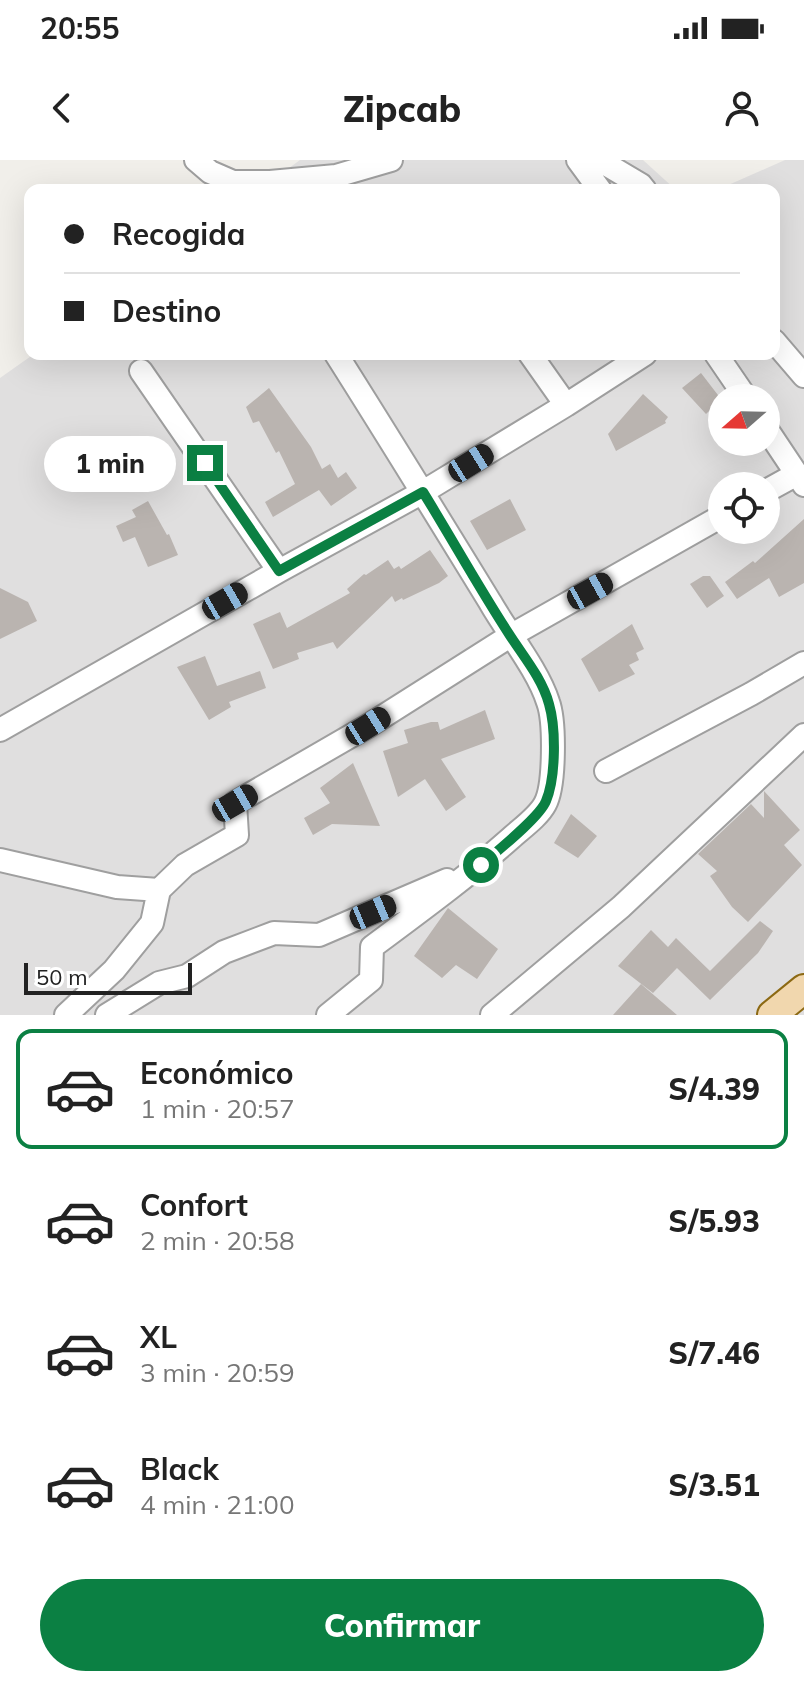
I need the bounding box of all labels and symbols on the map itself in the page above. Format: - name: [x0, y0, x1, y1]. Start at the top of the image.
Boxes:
- north arrow: [708, 384, 780, 456]
- callout: 1 min: [45, 435, 177, 491]
- car: [444, 440, 498, 486]
- route end: [187, 445, 223, 481]
- car: [563, 569, 617, 613]
- car: [198, 579, 252, 623]
- car: [341, 703, 395, 749]
- car: [208, 781, 262, 825]
- route start: [463, 847, 499, 883]
- car: [346, 892, 400, 932]
- scale bar: [24, 959, 192, 995]

